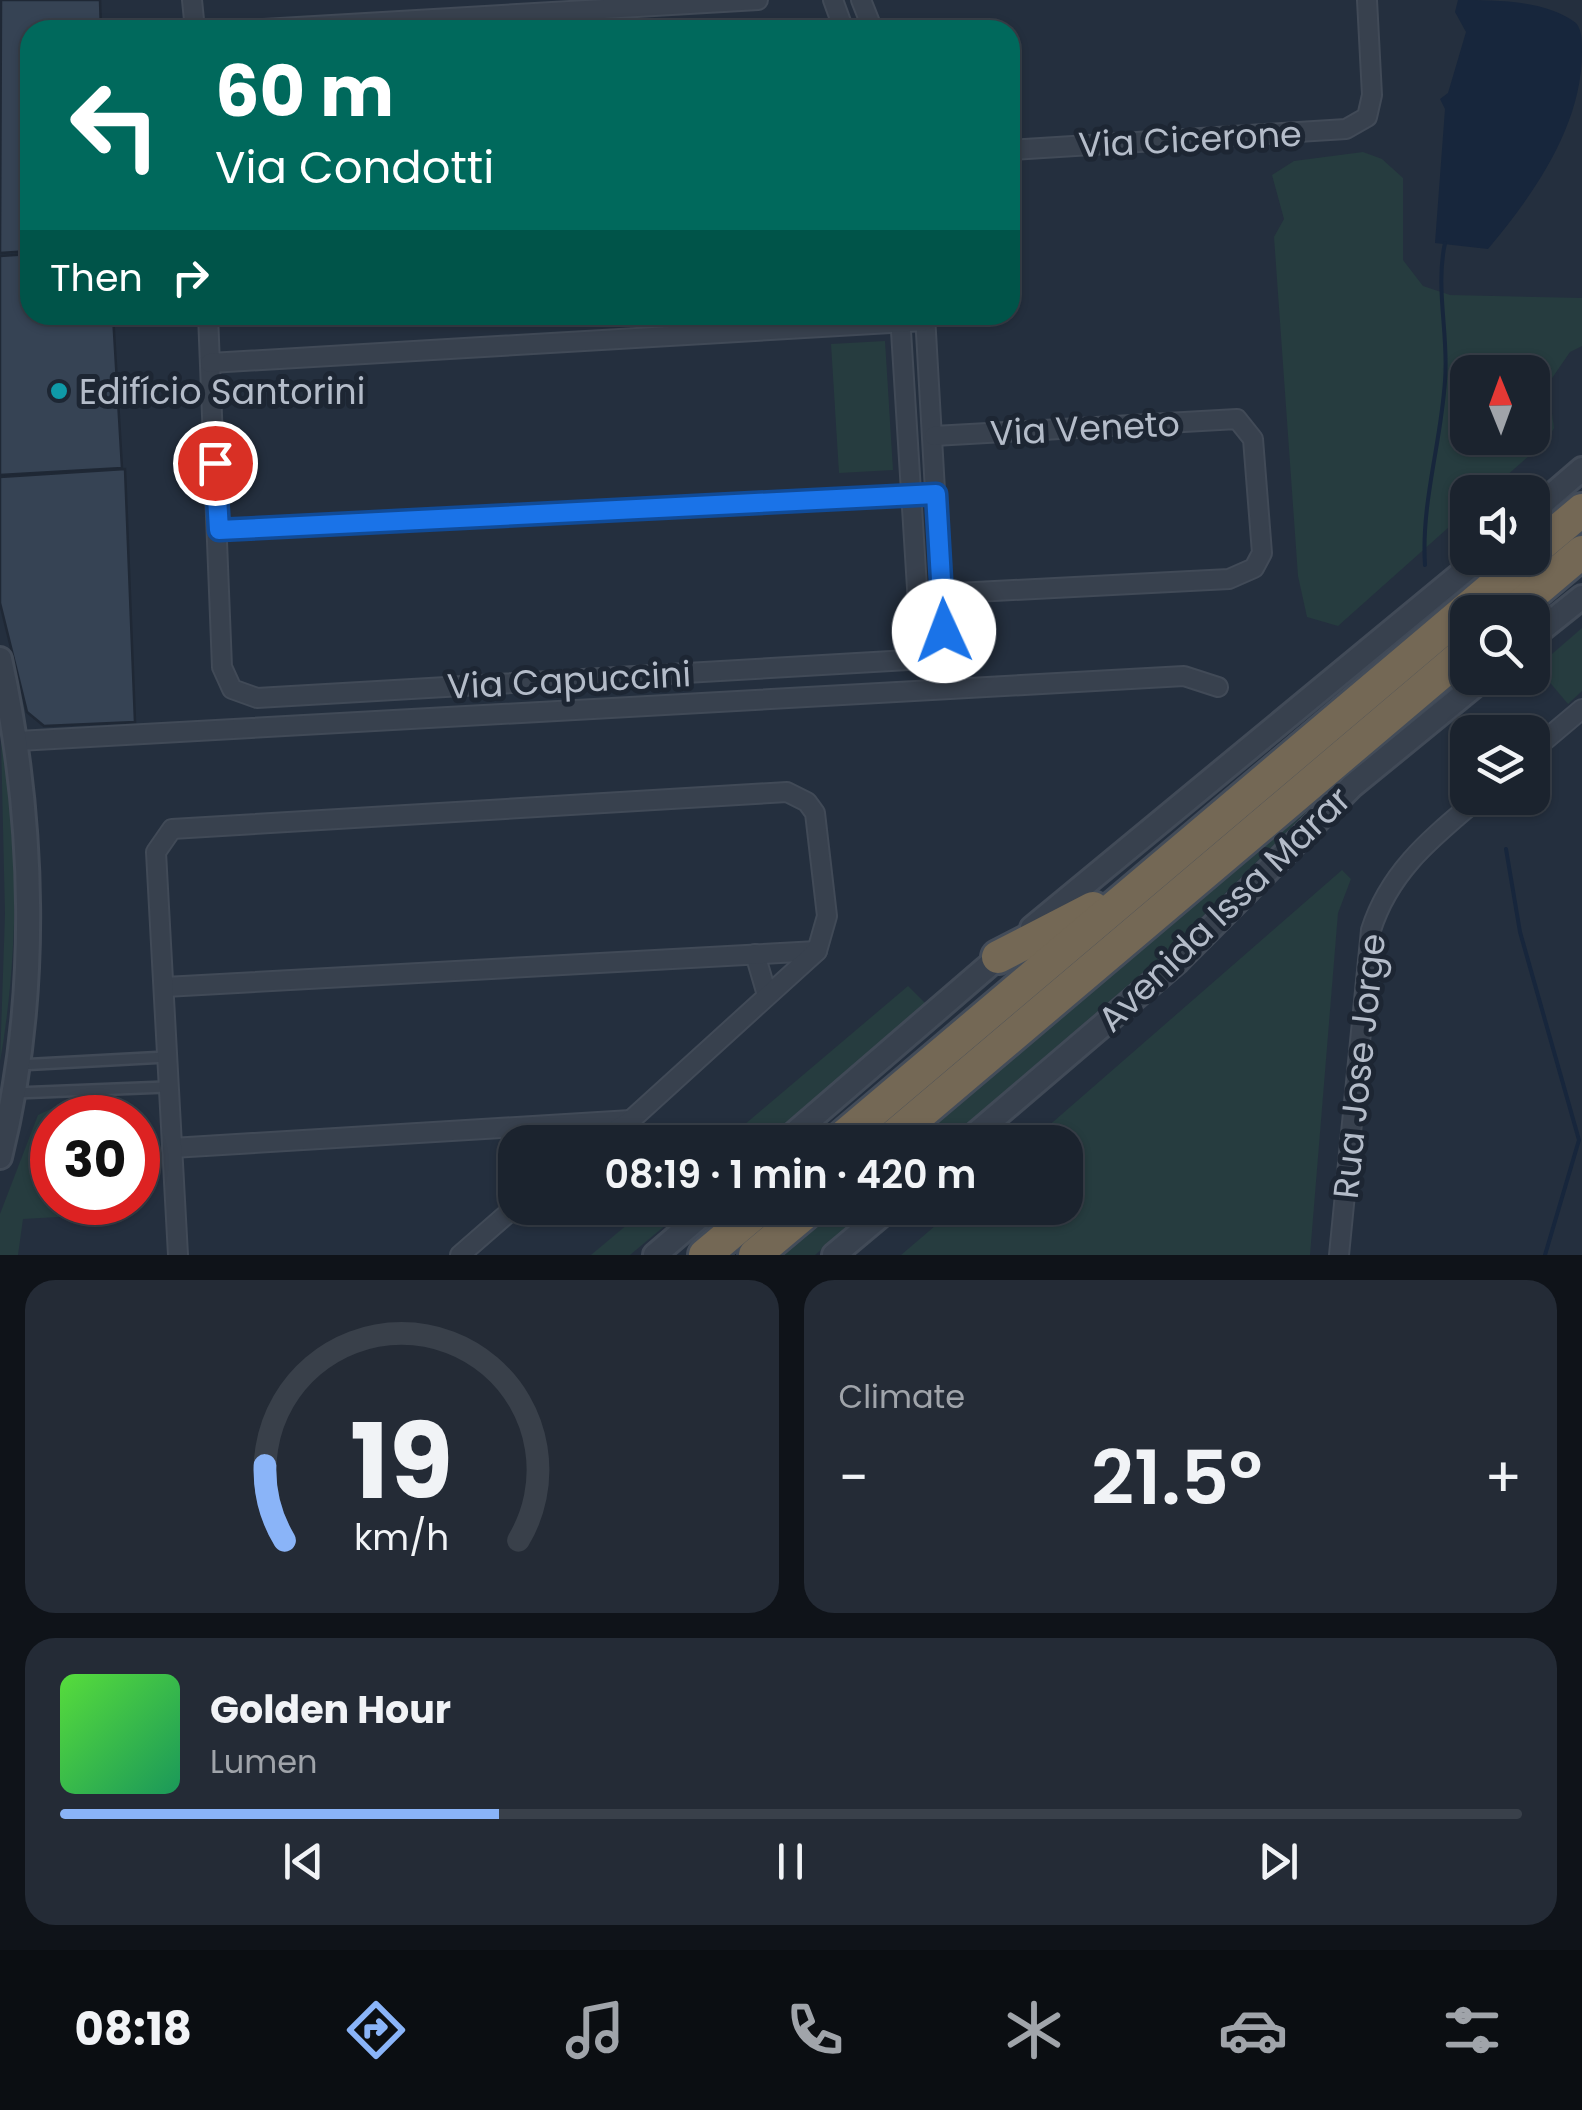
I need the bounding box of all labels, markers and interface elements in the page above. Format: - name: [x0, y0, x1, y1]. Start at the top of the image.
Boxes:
- text: 60 m: [215, 42, 394, 141]
- icon: left: [50, 60, 180, 190]
- street label: Via Cicerone: [1077, 109, 1303, 169]
- text: Via Condotti: [215, 136, 494, 199]
- icon: right: [163, 250, 218, 305]
- text: Then: [50, 251, 143, 304]
- north arrow: [1450, 355, 1550, 455]
- map controls: [1450, 355, 1550, 815]
- place label: Edifício Santorini: [79, 367, 365, 416]
- marker: Edifício Santorini: [48, 380, 70, 402]
- street label: Via Veneto: [989, 399, 1181, 457]
- pin: [173, 421, 258, 506]
- icon: arrive: [188, 436, 243, 491]
- button: sound: [1450, 475, 1550, 575]
- position arrow: [892, 579, 996, 683]
- button: search: [1450, 595, 1550, 695]
- street label: Via Capuccini: [446, 649, 692, 711]
- button: layers: [1450, 715, 1550, 815]
- street label: Avenida Issa Marar: [1087, 775, 1361, 1043]
- street label: Rua Jose Jorge: [1321, 931, 1397, 1201]
- speed limit sign: 30: [30, 1095, 160, 1225]
- text: 08:19 · 1 min · 420 m: [605, 1148, 976, 1201]
- text: Climate: [839, 1374, 965, 1419]
- text: 19: [350, 1389, 453, 1534]
- text: 21.5°: [1091, 1425, 1262, 1530]
- text: −: [839, 1439, 869, 1516]
- text: +: [1484, 1439, 1522, 1516]
- text: km/h: [354, 1512, 449, 1563]
- text: Golden Hour: [210, 1683, 451, 1736]
- text: Lumen: [210, 1739, 318, 1784]
- icon: previous: [276, 1834, 331, 1889]
- icon: pause: [763, 1834, 818, 1889]
- icon: next: [1251, 1834, 1306, 1889]
- icon: directions: [341, 1995, 411, 2065]
- icon: music: [560, 1995, 630, 2065]
- icon: phone: [780, 1995, 850, 2065]
- icon: climate: [999, 1995, 1069, 2065]
- icon: car: [1218, 1995, 1288, 2065]
- icon: filters: [1437, 1995, 1507, 2065]
- text: 08:18: [75, 1998, 192, 2061]

